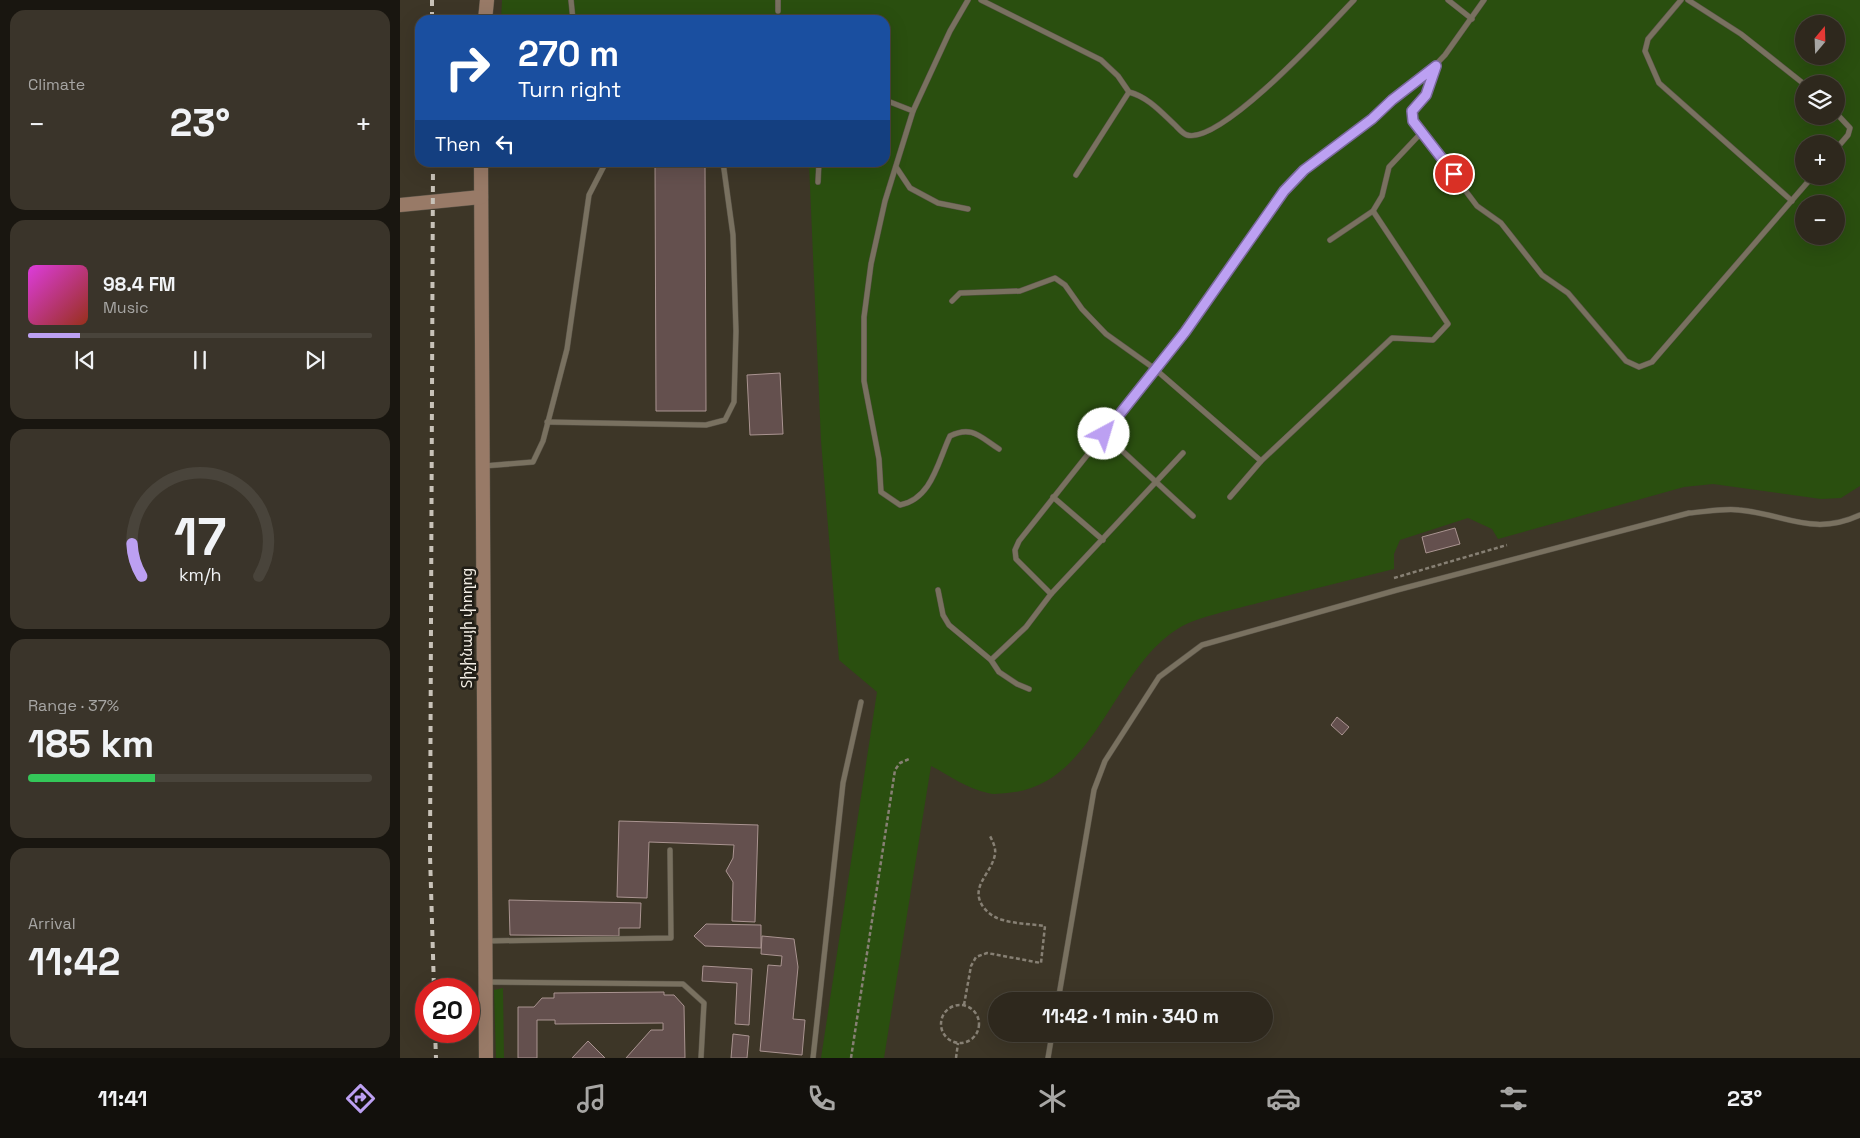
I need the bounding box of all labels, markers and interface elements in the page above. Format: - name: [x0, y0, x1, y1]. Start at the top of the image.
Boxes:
- north arrow: [1795, 15, 1845, 65]
- map controls: [1795, 15, 1845, 245]
- text: 270 m: [518, 32, 619, 76]
- icon: right: [435, 35, 500, 100]
- text: Climate: [28, 74, 85, 95]
- text: Turn right: [518, 75, 621, 103]
- button: layers: [1795, 75, 1845, 125]
- text: 23°: [170, 99, 230, 147]
- text: −: [28, 106, 45, 142]
- text: +: [355, 106, 372, 142]
- icon: left: [491, 130, 519, 158]
- text: Then: [435, 132, 481, 157]
- button: +: [1795, 135, 1845, 185]
- pin: [1433, 153, 1475, 195]
- icon: arrive: [1440, 160, 1468, 188]
- button: −: [1795, 195, 1845, 245]
- text: 98.4 FM: [103, 272, 176, 297]
- text: Music: [103, 297, 149, 318]
- icon: previous: [71, 346, 99, 374]
- icon: pause: [186, 346, 214, 374]
- icon: next: [301, 346, 329, 374]
- position arrow: [1077, 407, 1129, 459]
- text: 17: [174, 504, 226, 570]
- text: km/h: [179, 563, 221, 586]
- street label: Տիչինայի փողոց: [457, 568, 476, 688]
- text: Range · 37%: [28, 695, 119, 716]
- text: 185 km: [28, 720, 154, 768]
- text: Arrival: [28, 913, 76, 934]
- text: 11:42: [28, 938, 120, 986]
- speed limit sign: 20: [415, 978, 480, 1043]
- text: 11:42 · 1 min · 340 m: [1042, 1004, 1219, 1029]
- icon: directions: [343, 1081, 378, 1116]
- icon: music: [574, 1081, 609, 1116]
- icon: phone: [804, 1081, 839, 1116]
- icon: climate: [1035, 1081, 1070, 1116]
- icon: car: [1266, 1081, 1301, 1116]
- icon: filters: [1496, 1081, 1531, 1116]
- text: 11:41: [98, 1084, 147, 1112]
- text: 23°: [1727, 1084, 1762, 1112]

